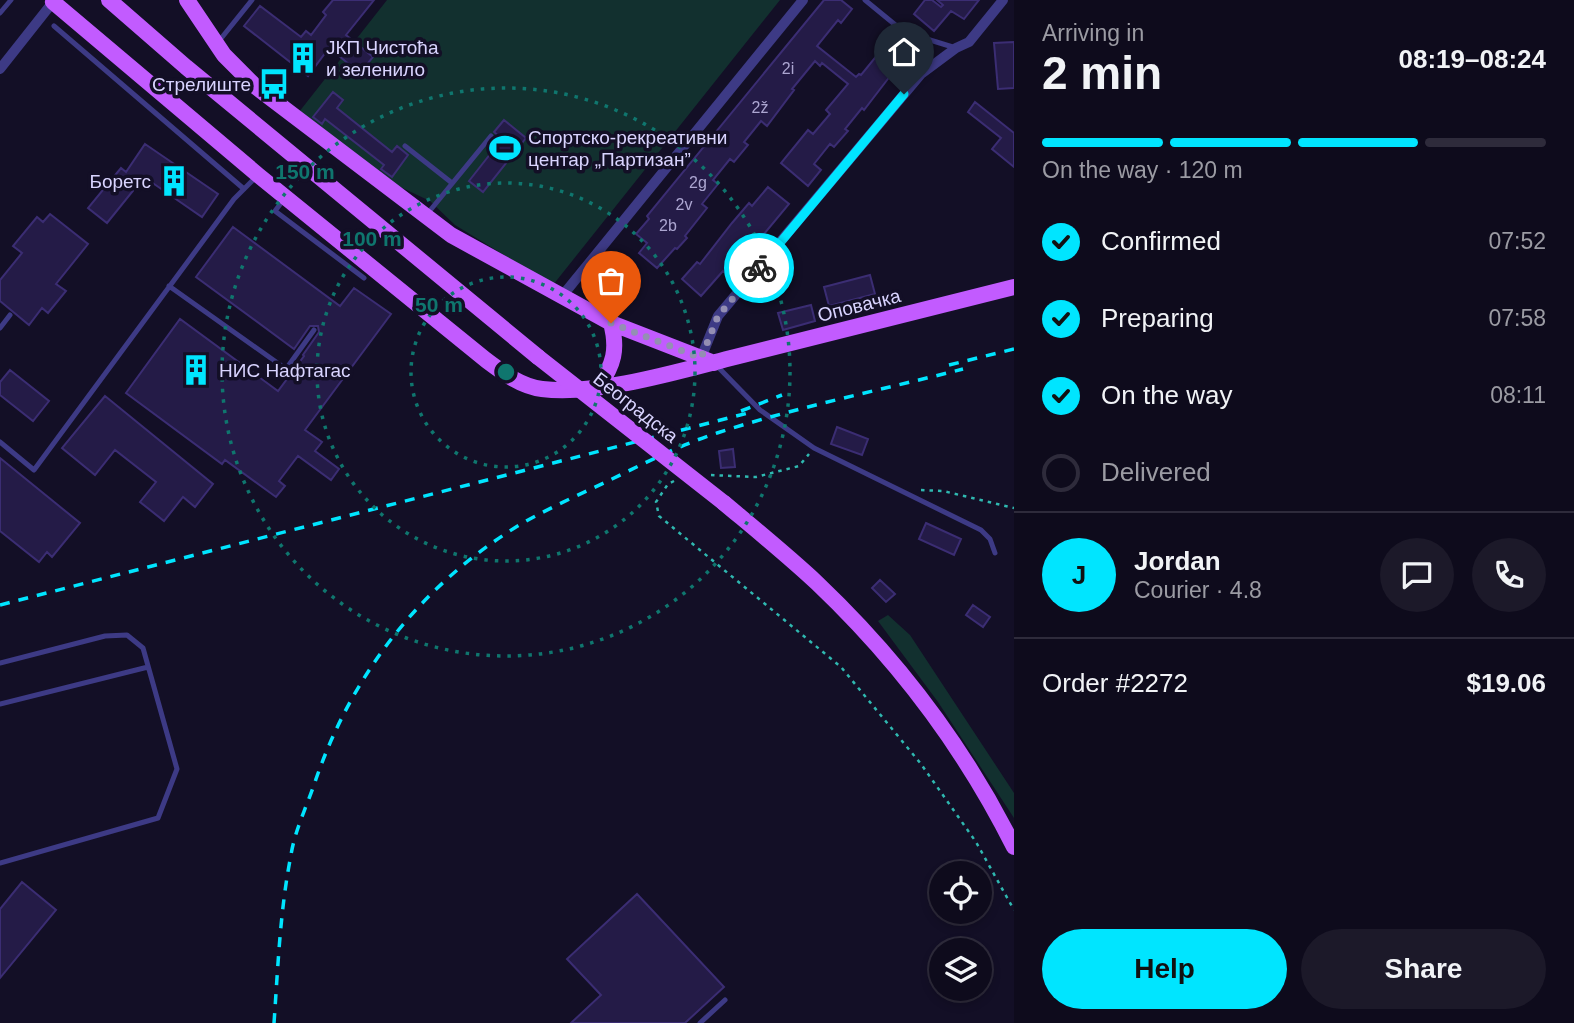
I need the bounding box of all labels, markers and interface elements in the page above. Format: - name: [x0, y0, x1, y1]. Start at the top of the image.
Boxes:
- text: Arriving in: [1042, 20, 1144, 46]
- pin: [874, 22, 934, 94]
- icon: home: [885, 33, 923, 71]
- place label: ЈКП Чистоћа и зеленило: [326, 37, 439, 80]
- building icon: ЈКП Чистоћа и зеленило: [286, 41, 320, 75]
- text: 08:19–08:24: [1399, 44, 1546, 74]
- text: 2 min: [1042, 47, 1162, 99]
- house number: 2i: [782, 60, 794, 77]
- bus stop icon: Стрелиште: [257, 67, 291, 101]
- place label: Стрелиште: [152, 74, 251, 95]
- house number: 2ž: [752, 99, 768, 116]
- place label: Спортско-рекреативни центар „Партизан”: [528, 127, 727, 170]
- sports icon: Спортско-рекреативни центар „Партизан”: [488, 131, 522, 165]
- text: On the way · 120 m: [1042, 157, 1243, 183]
- text: 150 m: [275, 160, 335, 183]
- building icon: Боретс: [157, 164, 191, 198]
- place label: Боретс: [89, 171, 151, 192]
- house number: 2g: [689, 174, 707, 191]
- house number: 2v: [676, 196, 692, 213]
- house number: 2b: [659, 217, 677, 234]
- icon: check: [1042, 223, 1080, 261]
- text: Confirmed: [1101, 226, 1221, 256]
- text: 100 m: [342, 227, 402, 250]
- text: 07:52: [1488, 228, 1546, 254]
- courier: [724, 233, 794, 303]
- icon: bike: [740, 249, 778, 287]
- pin: [581, 251, 641, 323]
- icon: bag: [592, 262, 630, 300]
- street label: Оповачка: [815, 285, 903, 326]
- text: 50 m: [415, 293, 463, 316]
- icon: check: [1042, 300, 1080, 338]
- text: Preparing: [1101, 303, 1214, 333]
- text: 07:58: [1488, 305, 1546, 331]
- building icon: НИС Нафтагас: [179, 353, 213, 387]
- place label: НИС Нафтагас: [219, 360, 351, 381]
- centre of rings: [494, 360, 518, 384]
- street label: Београдска: [589, 368, 683, 447]
- icon: check: [1042, 377, 1080, 415]
- text: On the way: [1101, 380, 1233, 410]
- text: 08:11: [1490, 382, 1546, 408]
- text: Delivered: [1101, 457, 1211, 487]
- button: chat: [1380, 538, 1454, 612]
- button: phone: [1472, 538, 1546, 612]
- text: Jordan: [1134, 546, 1221, 576]
- text: J: [1072, 560, 1086, 590]
- text: Courier · 4.8: [1134, 577, 1262, 603]
- text: Order #2272: [1042, 668, 1188, 698]
- text: $19.06: [1466, 668, 1546, 698]
- map controls: [929, 861, 992, 1001]
- button: locate: [929, 861, 992, 924]
- button: Help: [1042, 929, 1287, 1009]
- button: Share: [1301, 929, 1546, 1009]
- button: layers: [929, 938, 992, 1001]

